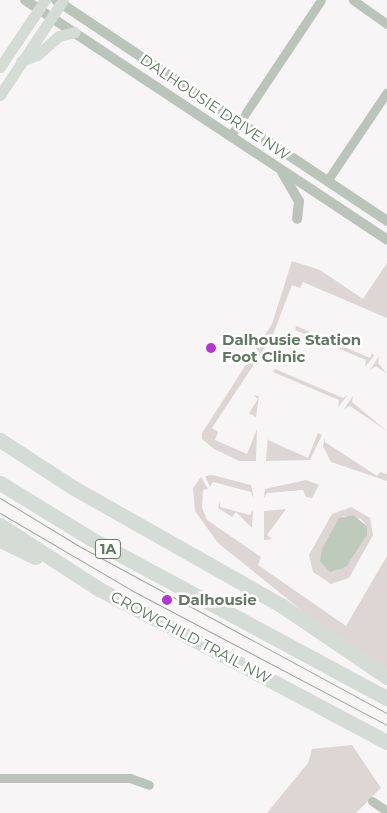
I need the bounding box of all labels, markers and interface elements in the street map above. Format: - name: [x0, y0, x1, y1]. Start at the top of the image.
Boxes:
- street label: DALHOUSIE DRIVE NW: [137, 50, 293, 164]
- place label: Dalhousie Station Foot Clinic: [222, 330, 361, 365]
- marker: Dalhousie Station Foot Clinic: [204, 341, 218, 355]
- road number: 1A: [94, 538, 122, 560]
- street label: CROWCHILD TRAIL NW: [108, 587, 274, 687]
- place label: Dalhousie: [178, 591, 257, 609]
- marker: Dalhousie: [160, 593, 174, 607]

